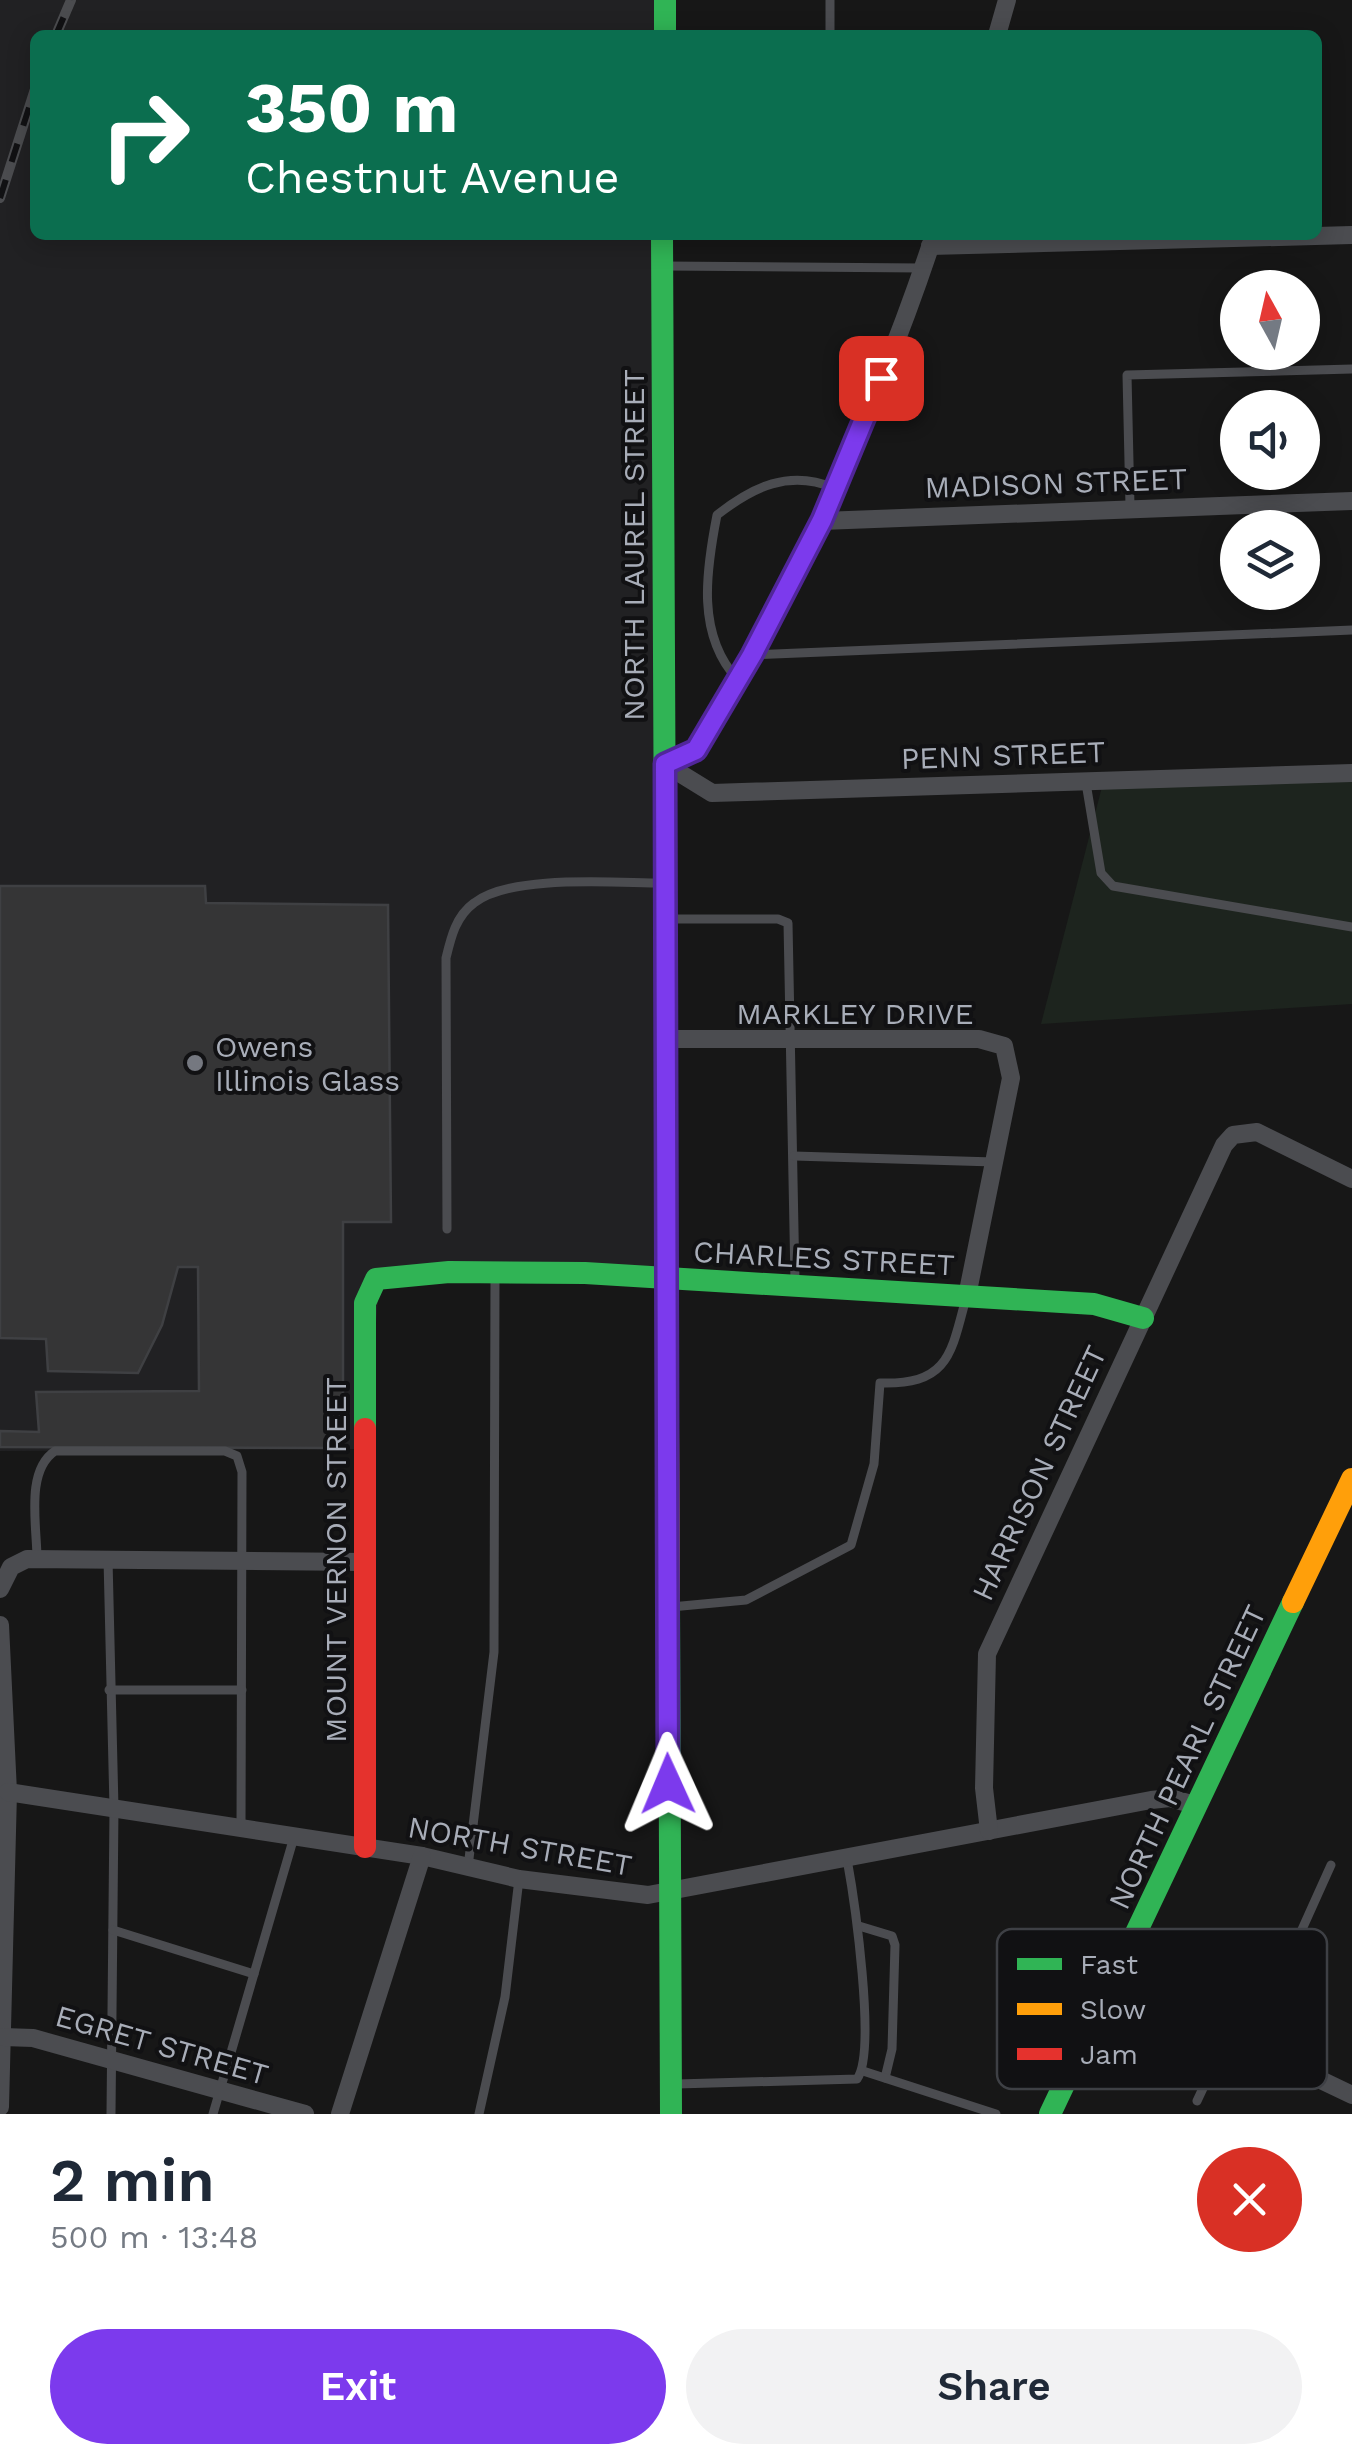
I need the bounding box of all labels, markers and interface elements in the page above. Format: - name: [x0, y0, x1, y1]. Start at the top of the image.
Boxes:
- text: 350 m: [245, 67, 458, 149]
- icon: right: [80, 70, 210, 200]
- text: Chestnut Avenue: [245, 151, 619, 204]
- north arrow: [1220, 270, 1320, 370]
- map controls: [1220, 270, 1320, 610]
- pin: [839, 336, 924, 421]
- icon: arrive: [854, 351, 909, 406]
- street label: NORTH LAUREL STREET: [616, 369, 651, 721]
- button: sound: [1220, 390, 1320, 490]
- street label: MADISON STREET: [924, 461, 1188, 505]
- button: layers: [1220, 510, 1320, 610]
- street label: PENN STREET: [900, 734, 1106, 776]
- street label: MARKLEY DRIVE: [736, 996, 974, 1031]
- place label: Owens Illinois Glass: [215, 1029, 400, 1098]
- marker: Owens Illinois Glass: [184, 1052, 206, 1074]
- street label: CHARLES STREET: [692, 1234, 956, 1282]
- street label: HARRISON STREET: [965, 1340, 1113, 1606]
- street label: MOUNT VERNON STREET: [318, 1377, 353, 1743]
- street label: NORTH PEARL STREET: [1101, 1599, 1273, 1915]
- position arrow: [616, 1732, 720, 1836]
- street label: NORTH STREET: [405, 1809, 635, 1883]
- legend: [997, 1929, 1327, 2089]
- text: Fast: [1080, 1948, 1138, 1981]
- text: Slow: [1080, 1993, 1146, 2026]
- street label: EGRET STREET: [52, 1998, 272, 2092]
- text: Jam: [1080, 2038, 1138, 2071]
- text: 2 min: [50, 2145, 215, 2216]
- button: close: [1197, 2147, 1302, 2252]
- text: 500 m · 13:48: [50, 2218, 258, 2256]
- button: Exit: [50, 2329, 666, 2444]
- button: Share: [686, 2329, 1302, 2444]

